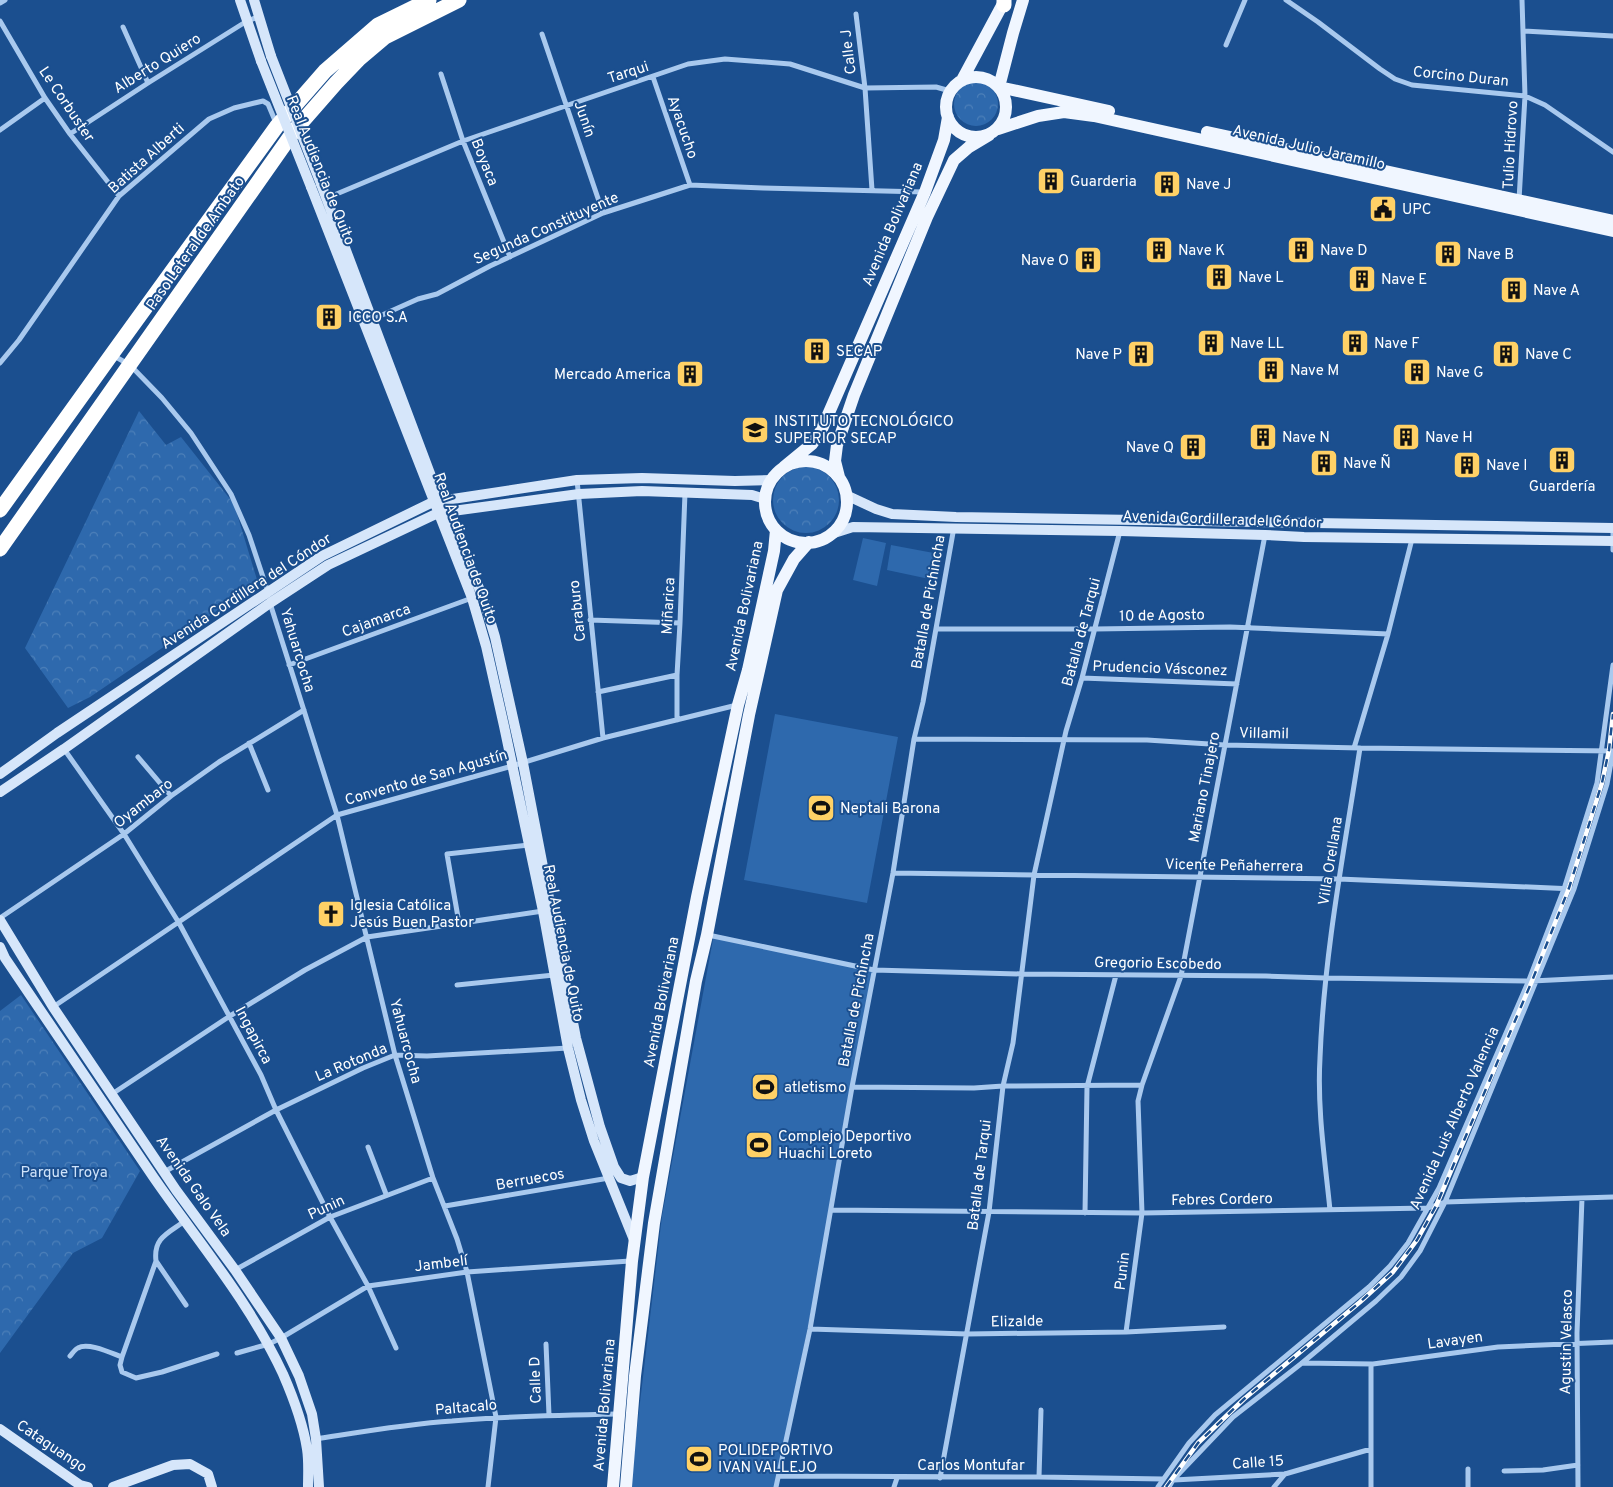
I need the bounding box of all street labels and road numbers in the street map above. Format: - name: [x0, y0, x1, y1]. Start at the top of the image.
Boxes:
- street label: Calle J: [837, 28, 862, 75]
- street label: Alberto Quiero: [110, 30, 205, 99]
- street label: Tarqui: [606, 58, 651, 89]
- street label: Le Corbuster: [34, 63, 98, 146]
- street label: Corcino Duran: [1412, 63, 1510, 92]
- street label: Real Audiencia de Quito: [281, 93, 358, 248]
- street label: Ayacucho: [662, 93, 701, 162]
- street label: Junín: [569, 99, 599, 140]
- street label: Tulio Hidrovo: [1500, 100, 1523, 190]
- street label: Batista Alberti: [105, 120, 189, 198]
- street label: Avenida Julio Jaramillo: [1230, 122, 1387, 175]
- street label: Boyaca: [466, 136, 502, 189]
- street label: Avenida Bolivariana: [859, 160, 928, 290]
- street label: Paso Lateral de Ambato: [143, 173, 250, 314]
- street label: Segunda Constituyente: [471, 189, 622, 270]
- street label: Real Audiencia de Quito: [428, 470, 501, 627]
- street label: Avenida Cordillera del Cóndor: [1122, 508, 1322, 533]
- street label: Avenida Cordillera del Cóndor: [158, 530, 336, 655]
- street label: Batalla de Pichincha: [908, 534, 951, 671]
- street label: Avenida Bolivariana: [722, 539, 769, 673]
- street label: Batalla de Tarqui: [1059, 576, 1106, 689]
- street label: Miñarica: [659, 577, 680, 635]
- street label: Caraburo: [566, 579, 591, 643]
- street label: Cajamarca: [340, 600, 413, 643]
- street label: Yahuarcocha: [275, 606, 318, 695]
- street label: 10 de Agosto: [1119, 606, 1205, 627]
- street label: Prudencio Vásconez: [1092, 658, 1228, 681]
- street label: Villamil: [1239, 725, 1289, 744]
- street label: Mariano Tinajero: [1185, 730, 1226, 844]
- street label: Convento de San Agustín: [343, 746, 510, 811]
- street label: Oyambaro: [111, 775, 177, 833]
- street label: Villa Orellana: [1315, 815, 1348, 907]
- street label: Vicente Peñaherrera: [1165, 856, 1303, 877]
- street label: Real Audiencia de Quito: [538, 863, 587, 1024]
- street label: Batalla de Pichincha: [835, 932, 880, 1069]
- street label: Avenida Bolivariana: [640, 935, 684, 1069]
- street label: Gregorio Escobedo: [1094, 954, 1222, 975]
- street label: Yahuarcocha: [384, 997, 425, 1086]
- street label: Ingapirca: [230, 1004, 276, 1068]
- street label: Avenida Luis Alberto Valencia: [1406, 1024, 1504, 1213]
- street label: La Rotonda: [313, 1040, 390, 1087]
- street label: Batalla de Tarqui: [964, 1119, 997, 1232]
- street label: Avenida Galo Vela: [151, 1133, 235, 1241]
- street label: Berruecos: [495, 1165, 566, 1196]
- street label: Febres Cordero: [1171, 1190, 1273, 1211]
- street label: Punin: [305, 1192, 348, 1225]
- street label: Punin: [1112, 1251, 1135, 1291]
- street label: Jambelí: [413, 1252, 470, 1277]
- street label: Agustin Velasco: [1557, 1289, 1578, 1395]
- street label: Elizalde: [991, 1313, 1044, 1332]
- street label: Lavayen: [1426, 1328, 1484, 1355]
- street label: Avenida Bolivariana: [590, 1338, 621, 1472]
- street label: Calle D: [526, 1356, 547, 1404]
- street label: Paltacalo: [434, 1396, 498, 1421]
- street label: Cataguango: [12, 1417, 90, 1478]
- street label: Calle 15: [1232, 1452, 1285, 1475]
- street label: Carlos Montufar: [917, 1457, 1025, 1476]

